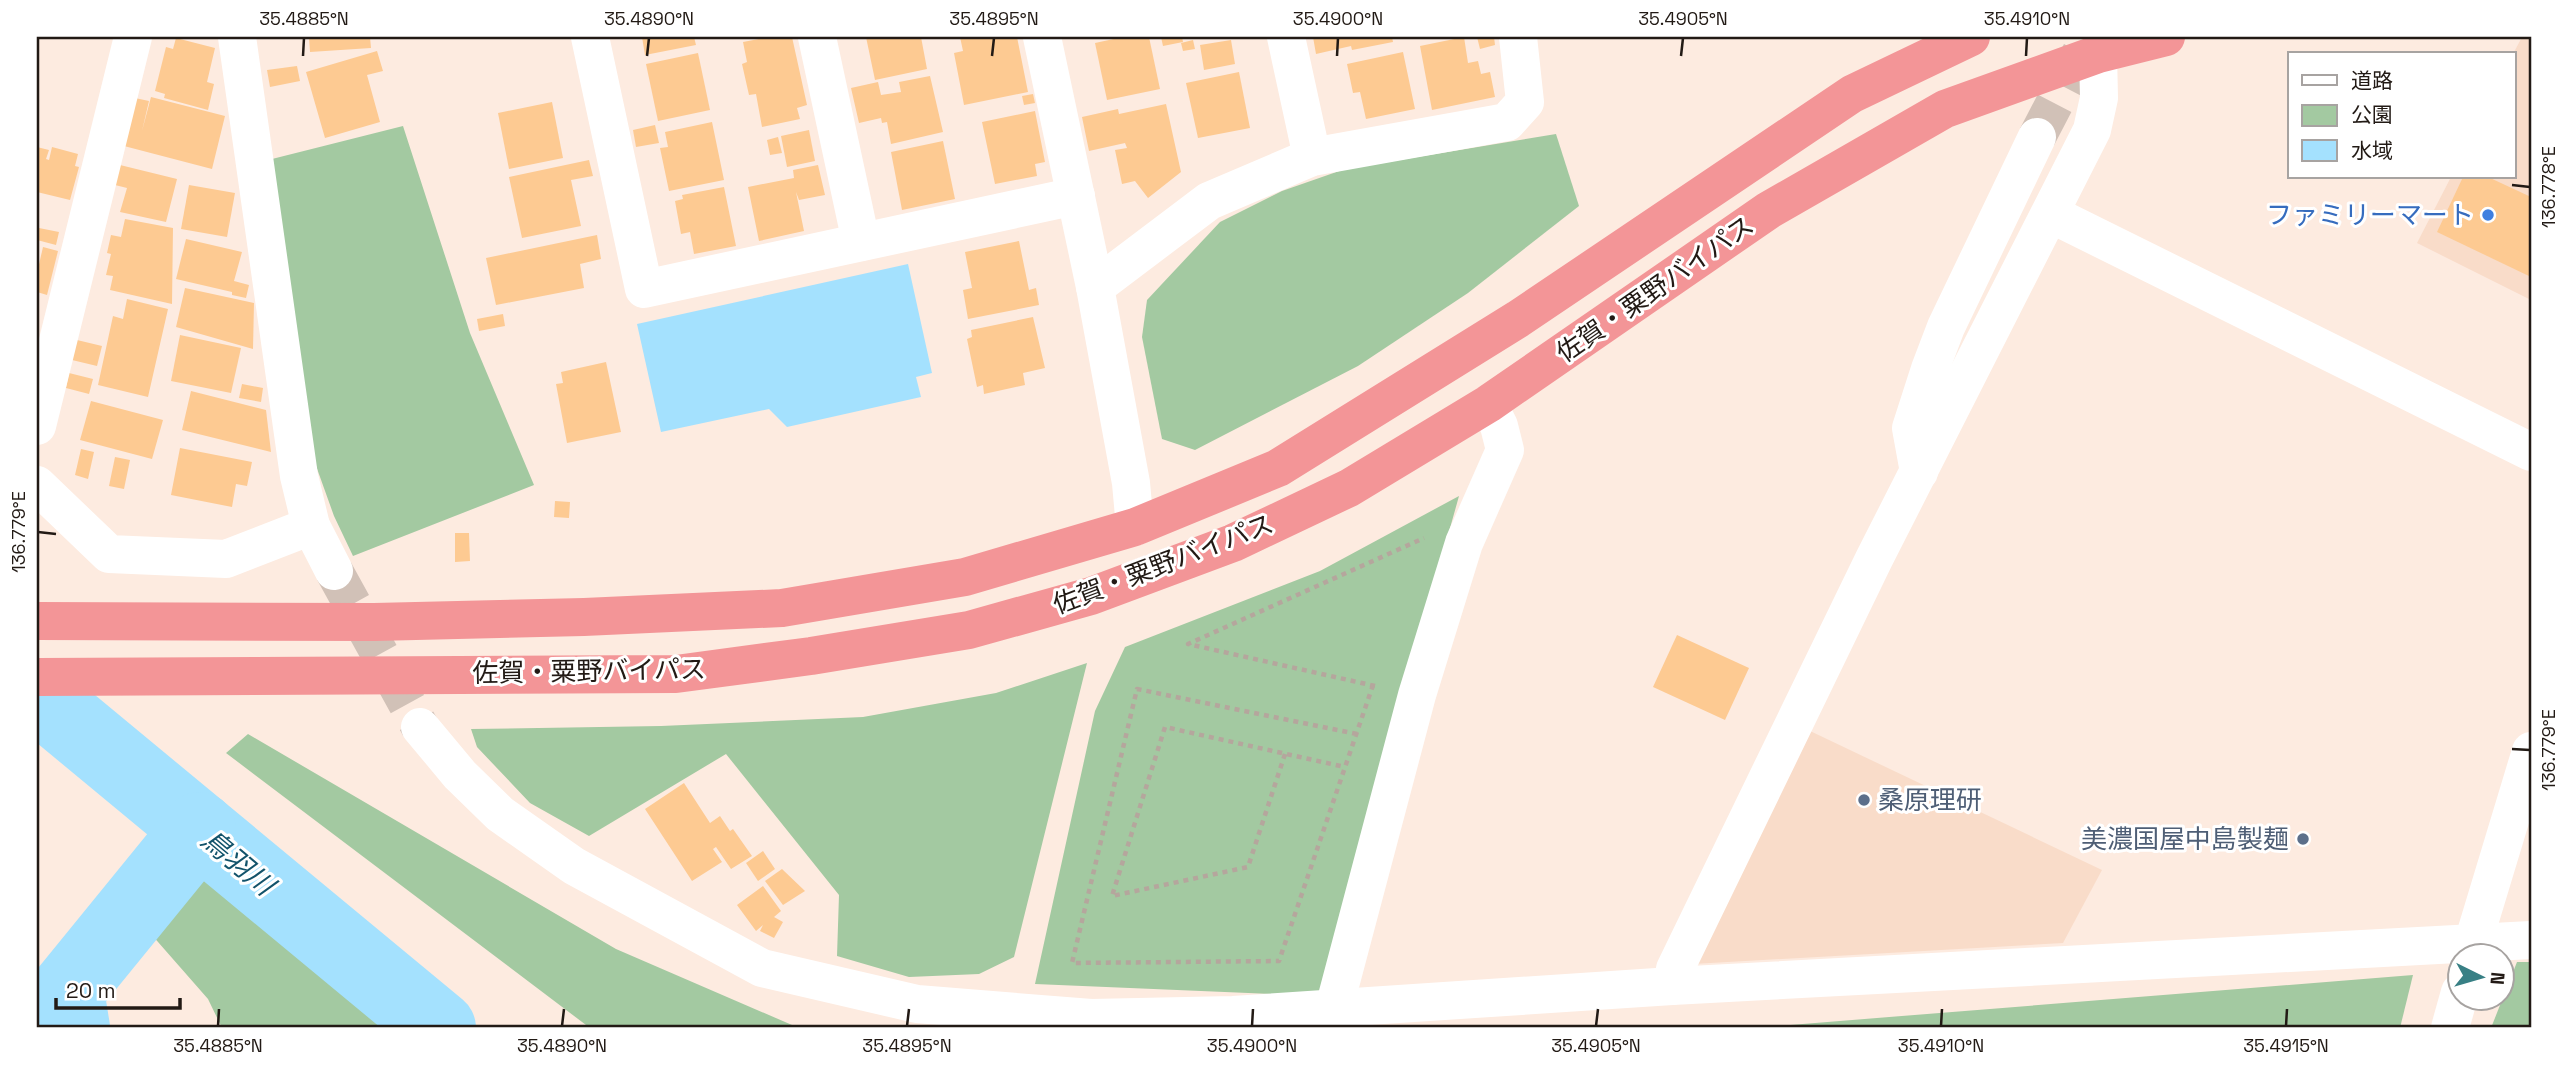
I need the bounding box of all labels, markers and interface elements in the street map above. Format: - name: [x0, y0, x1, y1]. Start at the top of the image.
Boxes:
- text: 35.4885°N: [259, 7, 349, 30]
- text: 35.4890°N: [604, 7, 694, 30]
- text: 35.4895°N: [949, 7, 1039, 30]
- text: 35.4900°N: [1293, 7, 1383, 30]
- text: 35.4905°N: [1638, 7, 1728, 30]
- text: 35.4910°N: [1984, 7, 2070, 30]
- legend: [2288, 52, 2516, 178]
- text: 道路: [2351, 67, 2393, 94]
- text: 公園: [2351, 101, 2393, 128]
- text: 水域: [2351, 137, 2393, 164]
- text: 136.778°E: [2537, 146, 2560, 228]
- place label: ファミリーマート: [2266, 198, 2474, 232]
- marker: ファミリーマート: [2480, 207, 2496, 223]
- street label: 佐賀・粟野バイパス: [1550, 208, 1760, 370]
- text: 136.779°E: [7, 491, 30, 573]
- street label: 佐賀・粟野バイパス: [1048, 506, 1278, 622]
- street label: 佐賀・粟野バイパス: [472, 652, 706, 690]
- text: 136.779°E: [2537, 709, 2560, 791]
- place label: 桑原理研: [1878, 783, 1982, 817]
- marker: 桑原理研: [1856, 792, 1872, 808]
- water label: 鳥羽川: [194, 821, 284, 905]
- place label: 美濃国屋中島製麺: [2081, 822, 2289, 856]
- marker: 美濃国屋中島製麺: [2295, 831, 2311, 847]
- north arrow: [2446, 942, 2516, 1012]
- scale bar: [56, 967, 180, 1011]
- text: N: [2484, 971, 2510, 986]
- text: 20 m: [66, 977, 116, 1004]
- text: 35.4885°N: [173, 1034, 263, 1057]
- text: 35.4890°N: [517, 1034, 607, 1057]
- text: 35.4895°N: [862, 1034, 952, 1057]
- text: 35.4900°N: [1207, 1034, 1297, 1057]
- text: 35.4905°N: [1551, 1034, 1641, 1057]
- text: 35.4910°N: [1898, 1034, 1984, 1057]
- text: 35.4915°N: [2243, 1034, 2329, 1057]

